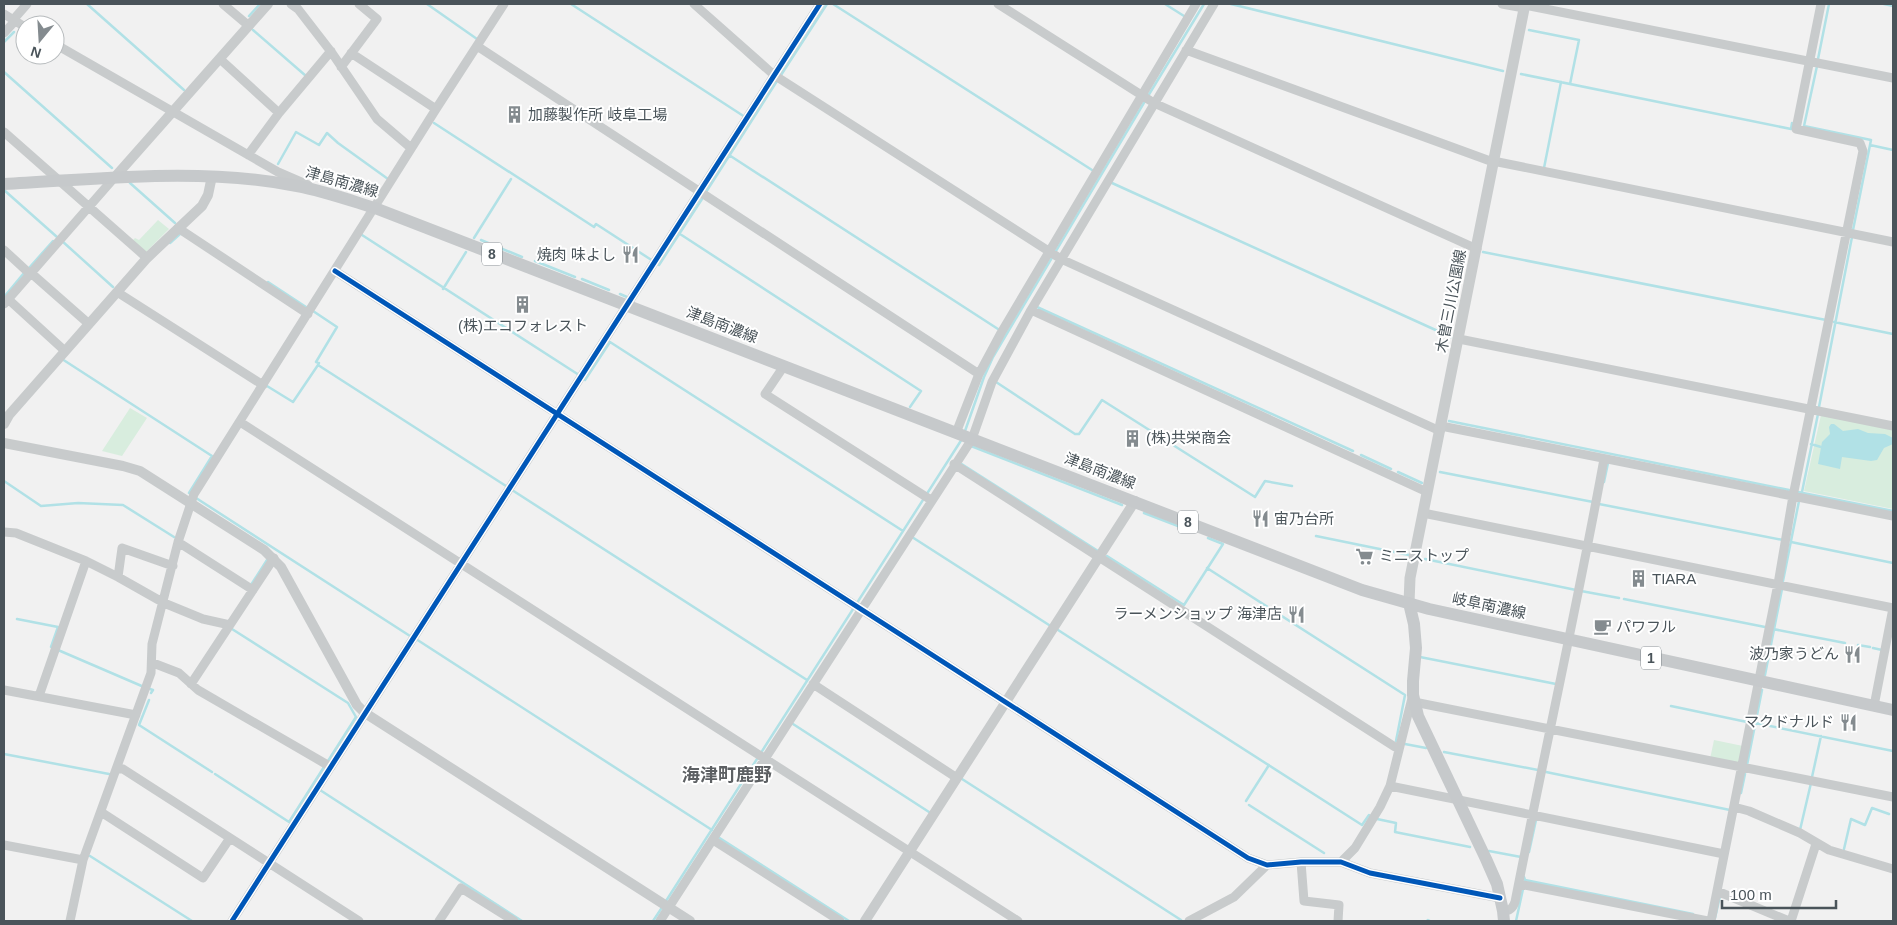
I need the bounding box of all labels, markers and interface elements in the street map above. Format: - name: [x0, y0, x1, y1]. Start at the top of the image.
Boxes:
- north arrow: [15, 15, 65, 65]
- text: N: [29, 43, 43, 62]
- building icon: 加藤製作所 岐阜工場: [504, 105, 524, 125]
- place label: 加藤製作所 岐阜工場: [528, 106, 667, 123]
- street label: 津島南濃線: [304, 163, 381, 200]
- road number: 8: [482, 242, 502, 266]
- restaurant icon: 焼肉 味よし: [620, 245, 640, 265]
- place label: 焼肉 味よし: [537, 246, 616, 263]
- street label: 木曽三川公園線: [1432, 248, 1469, 354]
- building icon: (株)エコフォレスト: [513, 295, 533, 315]
- street label: 津島南濃線: [684, 303, 760, 346]
- place label: (株)エコフォレスト: [458, 317, 588, 334]
- building icon: (株)共栄商会: [1122, 428, 1142, 448]
- place label: (株)共栄商会: [1146, 429, 1231, 446]
- street label: 津島南濃線: [1062, 449, 1138, 492]
- restaurant icon: 宙乃台所: [1250, 509, 1270, 529]
- place label: 宙乃台所: [1274, 510, 1334, 527]
- road number: 8: [1178, 511, 1198, 534]
- supermarket icon: ミニストップ: [1355, 546, 1375, 566]
- place label: ミニストップ: [1379, 547, 1469, 564]
- building icon: TIARA: [1628, 569, 1648, 589]
- place label: TIARA: [1652, 570, 1696, 587]
- street label: 岐阜南濃線: [1451, 589, 1528, 622]
- restaurant icon: ラーメンショップ 海津店: [1286, 604, 1306, 624]
- place label: ラーメンショップ 海津店: [1113, 605, 1282, 622]
- cafe icon: パワフル: [1592, 617, 1612, 637]
- place label: パワフル: [1616, 618, 1676, 635]
- restaurant icon: 波乃家うどん: [1843, 644, 1863, 664]
- place label: 波乃家うどん: [1749, 645, 1839, 662]
- road number: 1: [1641, 646, 1661, 670]
- restaurant icon: マクドナルド: [1838, 712, 1858, 732]
- place label: マクドナルド: [1744, 713, 1834, 730]
- district label: 海津町鹿野: [682, 765, 772, 785]
- scale bar: [1722, 878, 1836, 910]
- text: 100 m: [1730, 886, 1772, 903]

